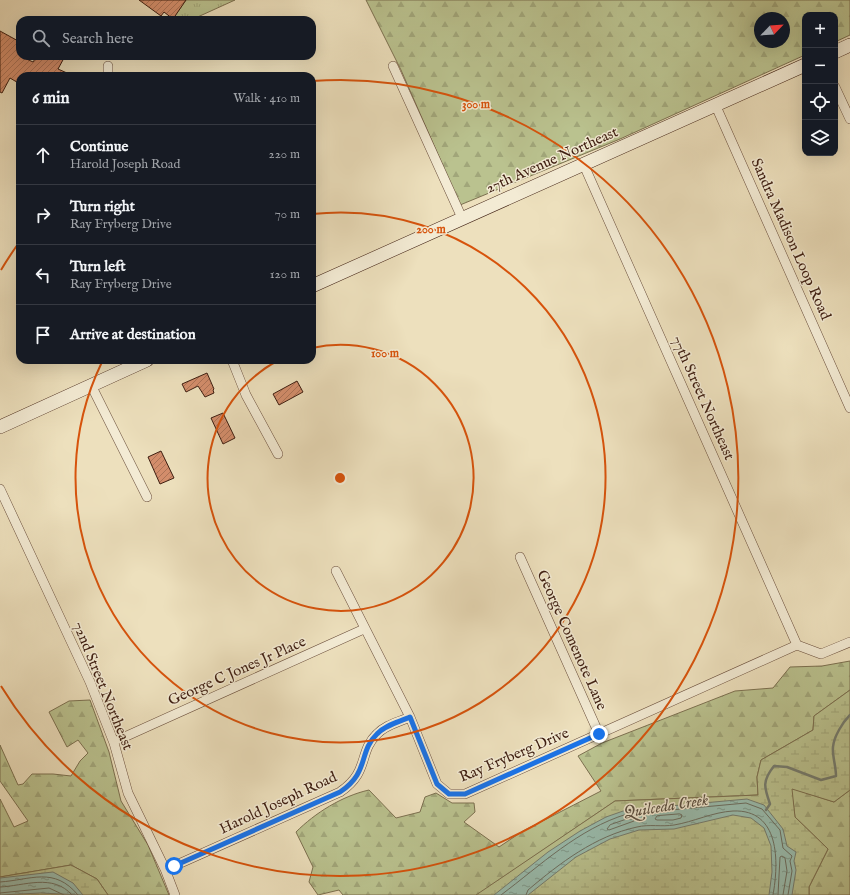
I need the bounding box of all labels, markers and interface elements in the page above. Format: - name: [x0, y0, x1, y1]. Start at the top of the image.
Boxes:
- north arrow: [754, 12, 790, 48]
- map controls: [802, 12, 838, 156]
- button: +: [802, 12, 838, 48]
- search box: [16, 16, 316, 60]
- icon: search: [30, 27, 52, 49]
- text: Search here: [62, 29, 133, 48]
- button: −: [802, 48, 838, 84]
- button: locate: [802, 84, 838, 120]
- text: 6 min: [32, 88, 70, 109]
- text: Walk · 410 m: [233, 90, 300, 107]
- text: 300 m: [462, 97, 491, 112]
- button: layers: [802, 120, 838, 156]
- street label: 27th Avenue Northeast: [483, 122, 621, 198]
- text: Continue: [70, 137, 128, 156]
- icon: ahead: [32, 144, 54, 166]
- text: 220 m: [269, 146, 300, 163]
- street label: Sandra Madison Loop Road: [747, 155, 836, 324]
- text: Harold Joseph Road: [70, 156, 180, 173]
- text: Turn right: [70, 197, 135, 216]
- icon: right: [32, 204, 54, 226]
- text: 70 m: [275, 206, 300, 223]
- text: Ray Fryberg Drive: [70, 216, 172, 233]
- text: 200 m: [416, 222, 446, 237]
- text: Turn left: [70, 257, 126, 276]
- icon: left: [32, 264, 54, 286]
- text: 120 m: [270, 266, 300, 283]
- text: Ray Fryberg Drive: [70, 276, 172, 293]
- icon: arrive: [32, 324, 54, 346]
- text: Arrive at destination: [70, 325, 196, 344]
- street label: 77th Street Northeast: [667, 333, 739, 463]
- text: 100 m: [371, 346, 400, 361]
- centre of rings: [333, 471, 347, 485]
- street label: George Comenote Lane: [533, 567, 611, 713]
- street label: 72nd Street Northeast: [69, 619, 137, 753]
- street label: George C Jones Jr Place: [165, 632, 309, 710]
- street label: Ray Fryberg Drive: [456, 723, 572, 787]
- route end: [590, 725, 608, 743]
- street label: Harold Joseph Road: [216, 767, 341, 839]
- water label: Quilceda Creek: [622, 790, 710, 824]
- route start: [165, 857, 183, 875]

